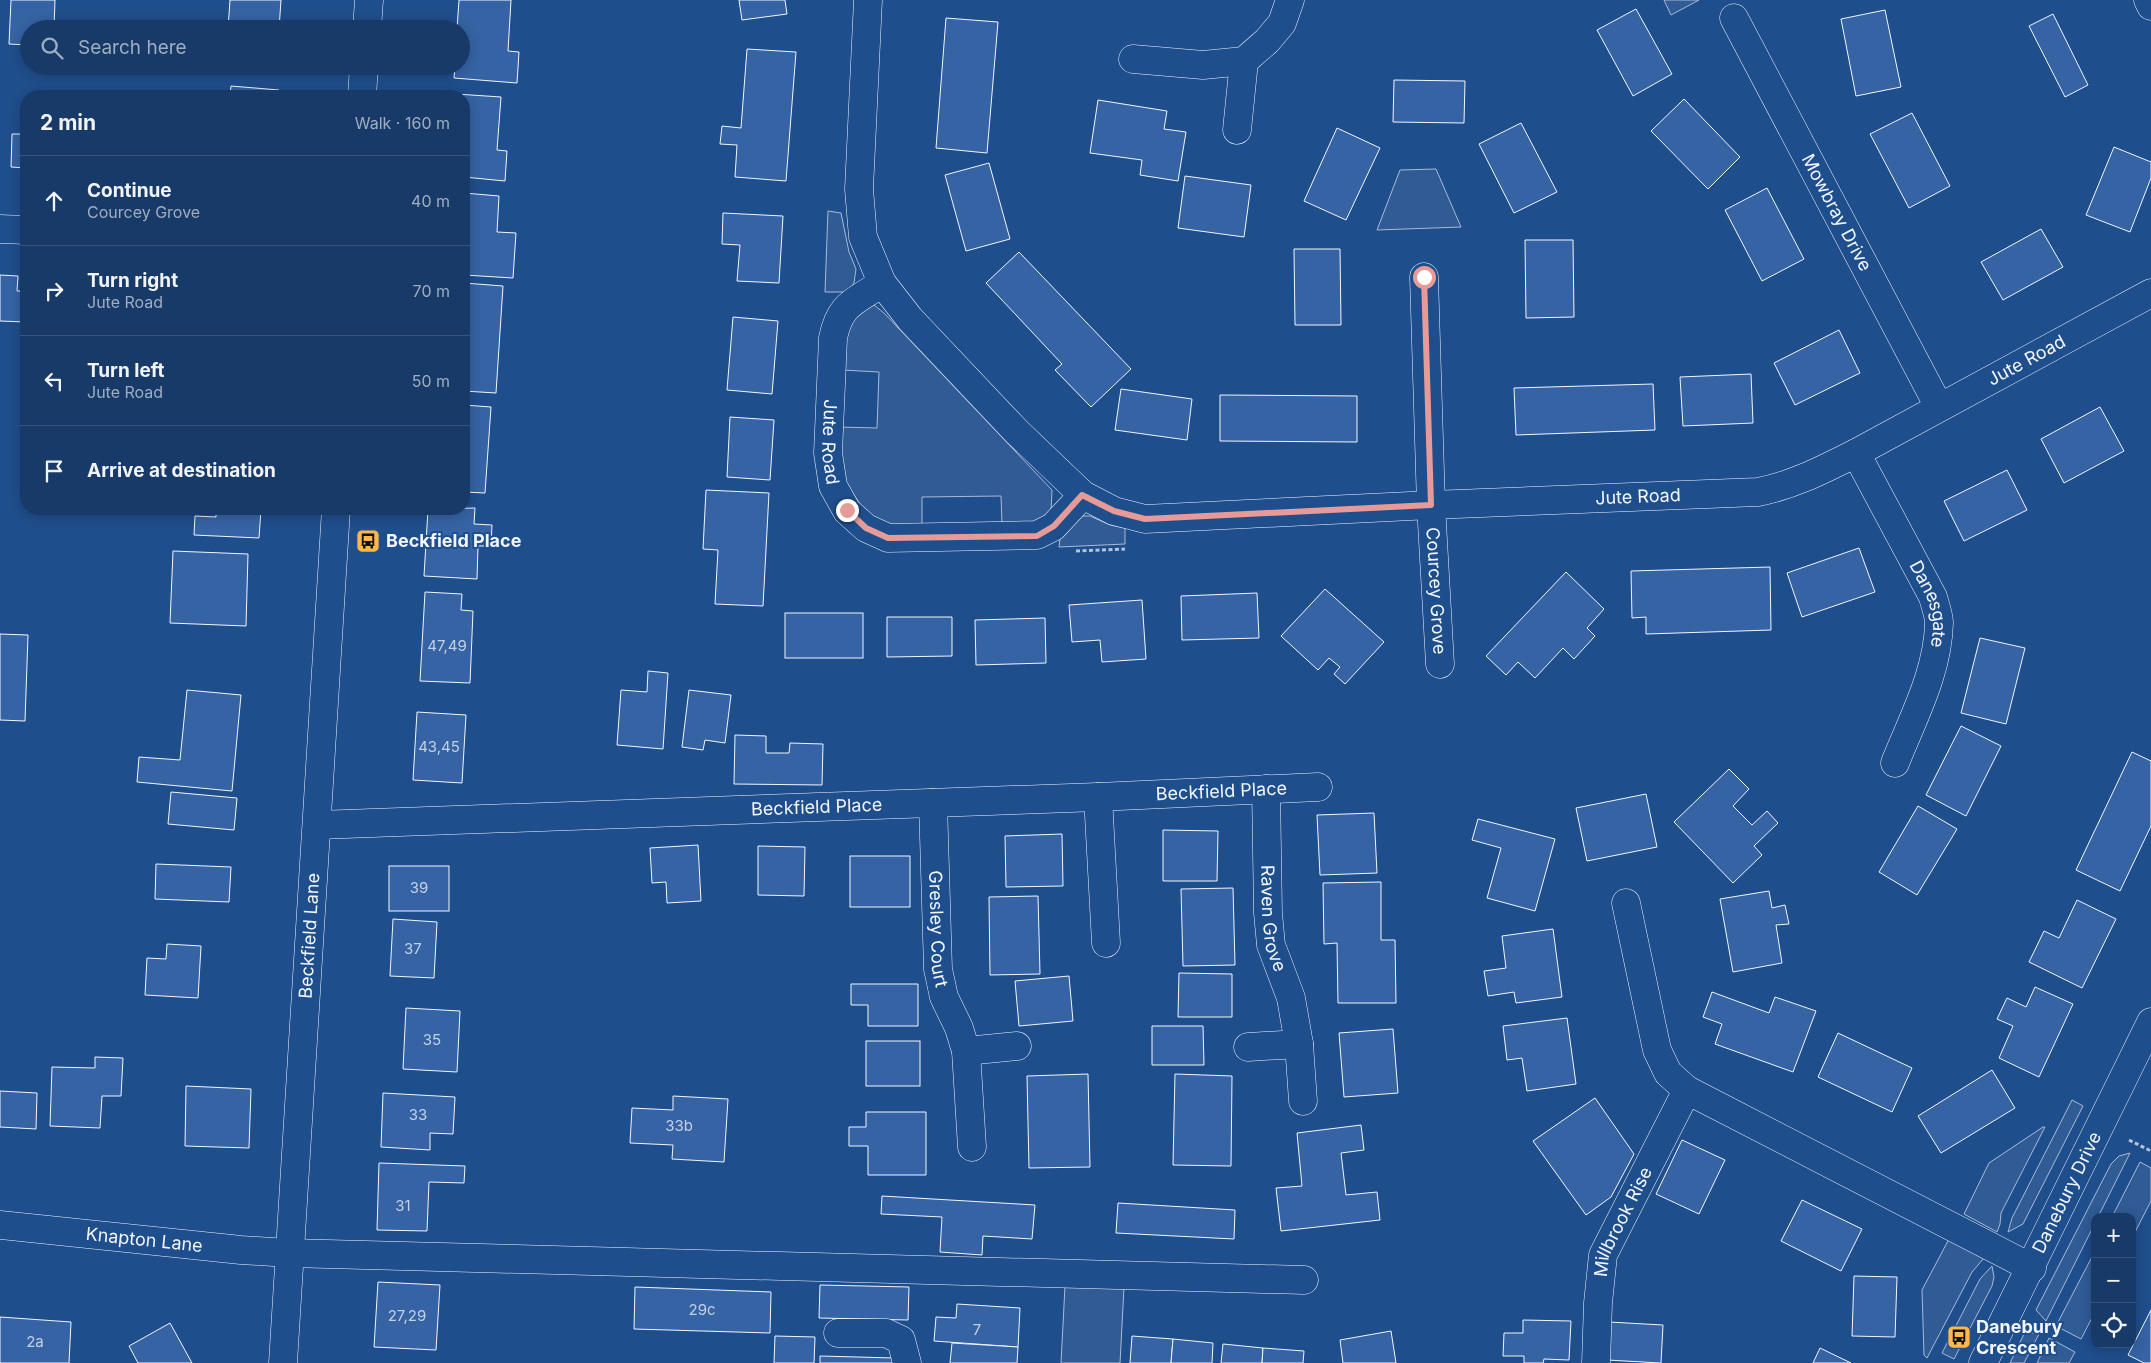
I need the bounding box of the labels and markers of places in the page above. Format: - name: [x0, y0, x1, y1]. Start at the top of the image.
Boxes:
- bus stop icon: Beckfield Place: [355, 528, 381, 554]
- place label: Beckfield Place: [386, 530, 522, 551]
- place label: Danebury Crescent: [1976, 1316, 2063, 1358]
- bus stop icon: Danebury Crescent: [1946, 1324, 1972, 1350]

